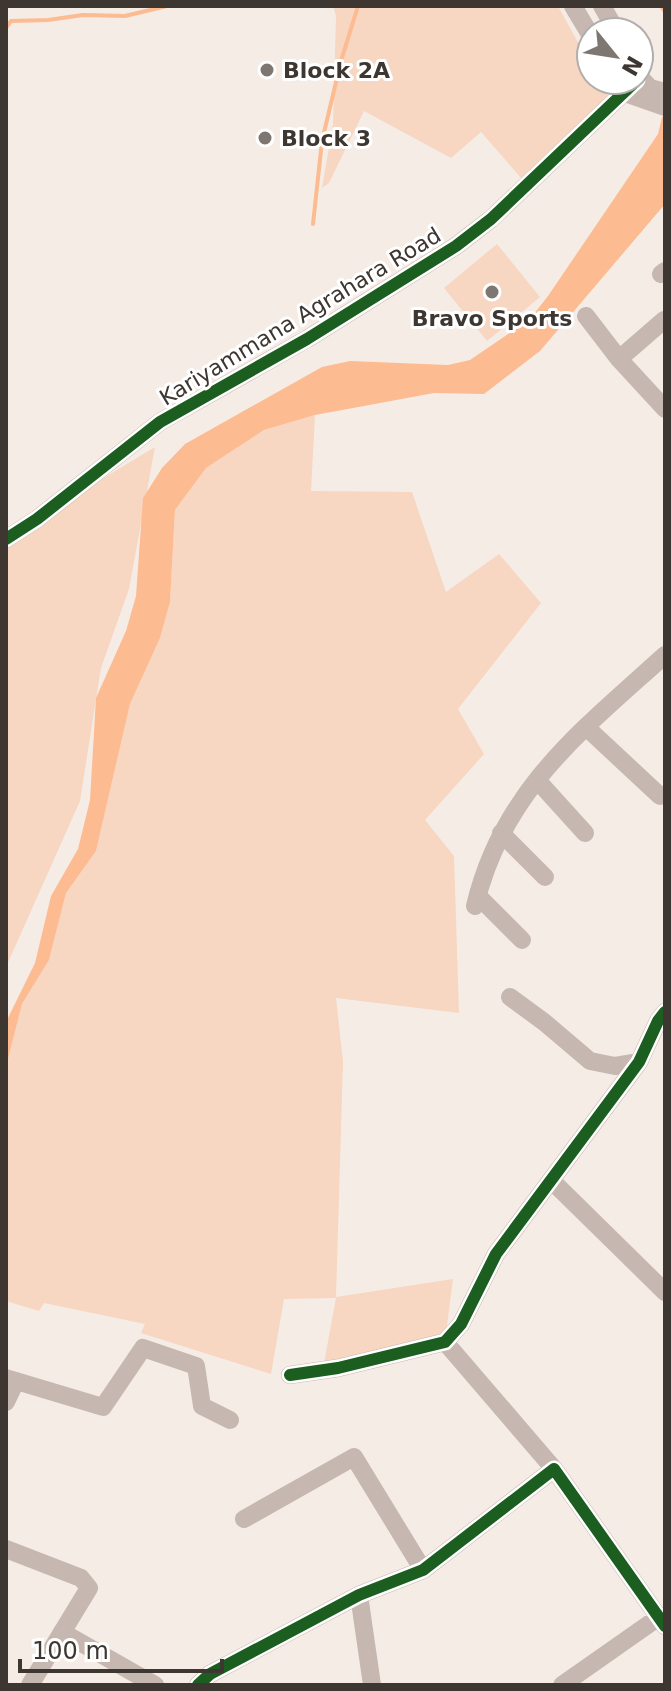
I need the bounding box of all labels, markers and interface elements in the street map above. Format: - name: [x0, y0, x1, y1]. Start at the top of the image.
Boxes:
- north arrow: [575, 16, 655, 96]
- text: N: [616, 52, 647, 80]
- place label: Block 2A: [283, 58, 390, 83]
- marker: Block 2A: [258, 61, 276, 79]
- place label: Block 3: [281, 126, 371, 151]
- marker: Block 3: [256, 129, 274, 147]
- street label: Kariyammana Agrahara Road: [155, 222, 445, 410]
- marker: Bravo Sports: [483, 283, 501, 301]
- place label: Bravo Sports: [412, 306, 572, 331]
- scale bar: [20, 1623, 222, 1673]
- text: 100 m: [32, 1637, 109, 1665]

